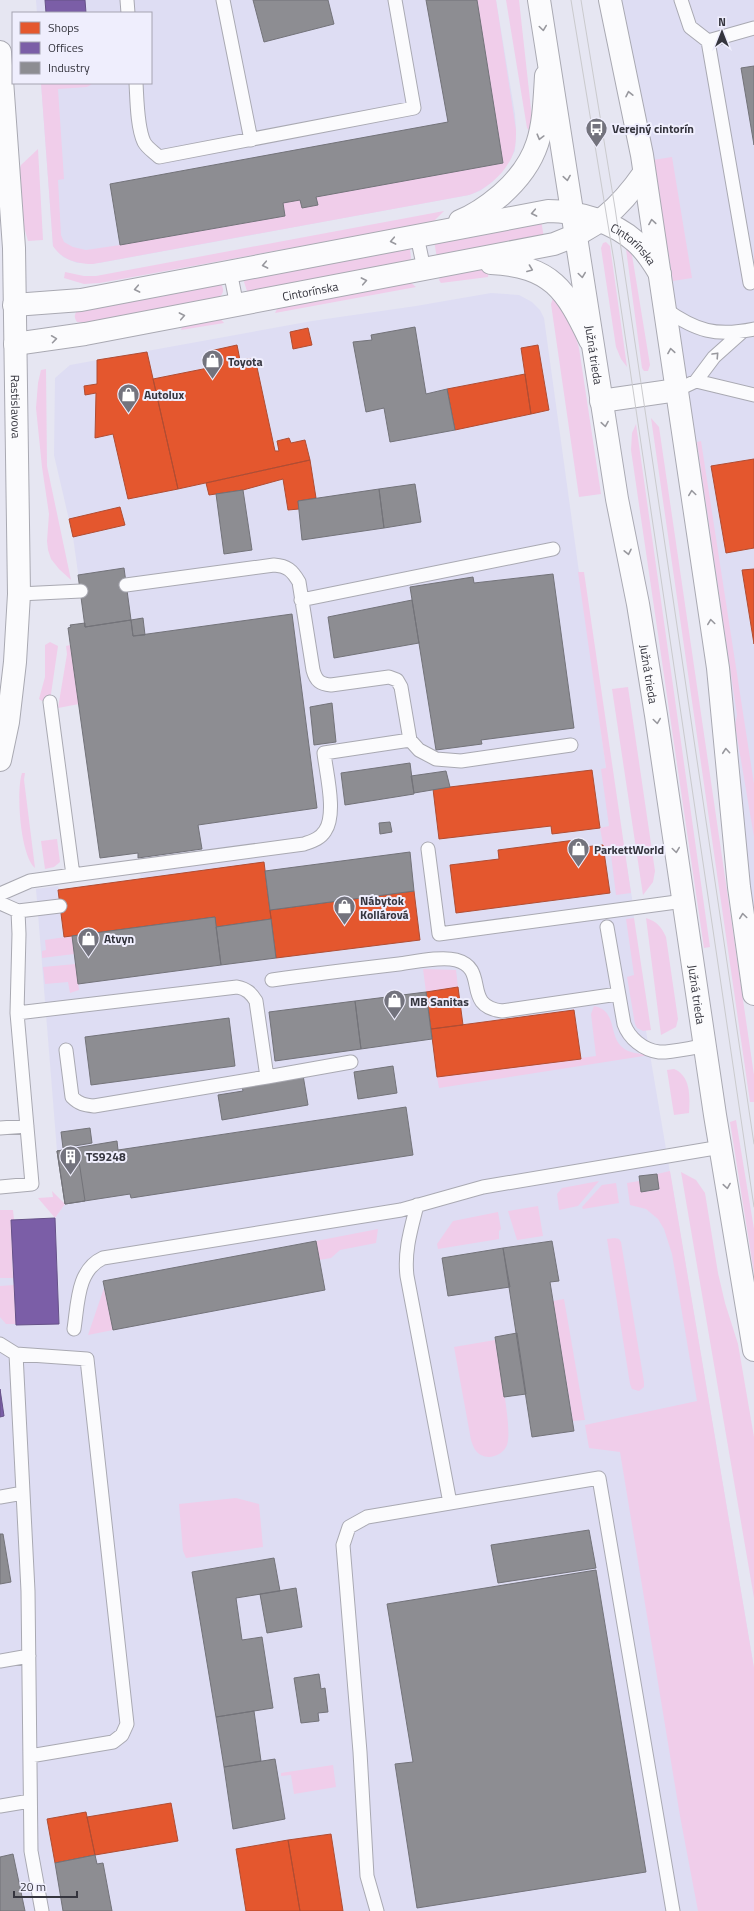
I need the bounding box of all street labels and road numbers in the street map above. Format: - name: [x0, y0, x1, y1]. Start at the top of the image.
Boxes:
- street label: Cintorínska: [607, 218, 661, 269]
- street label: Cintorínska: [281, 276, 340, 305]
- street label: Južná trieda: [580, 324, 608, 386]
- street label: Rastislavova: [6, 374, 26, 439]
- street label: Južná trieda: [635, 643, 664, 705]
- street label: Južná trieda: [683, 963, 711, 1025]

